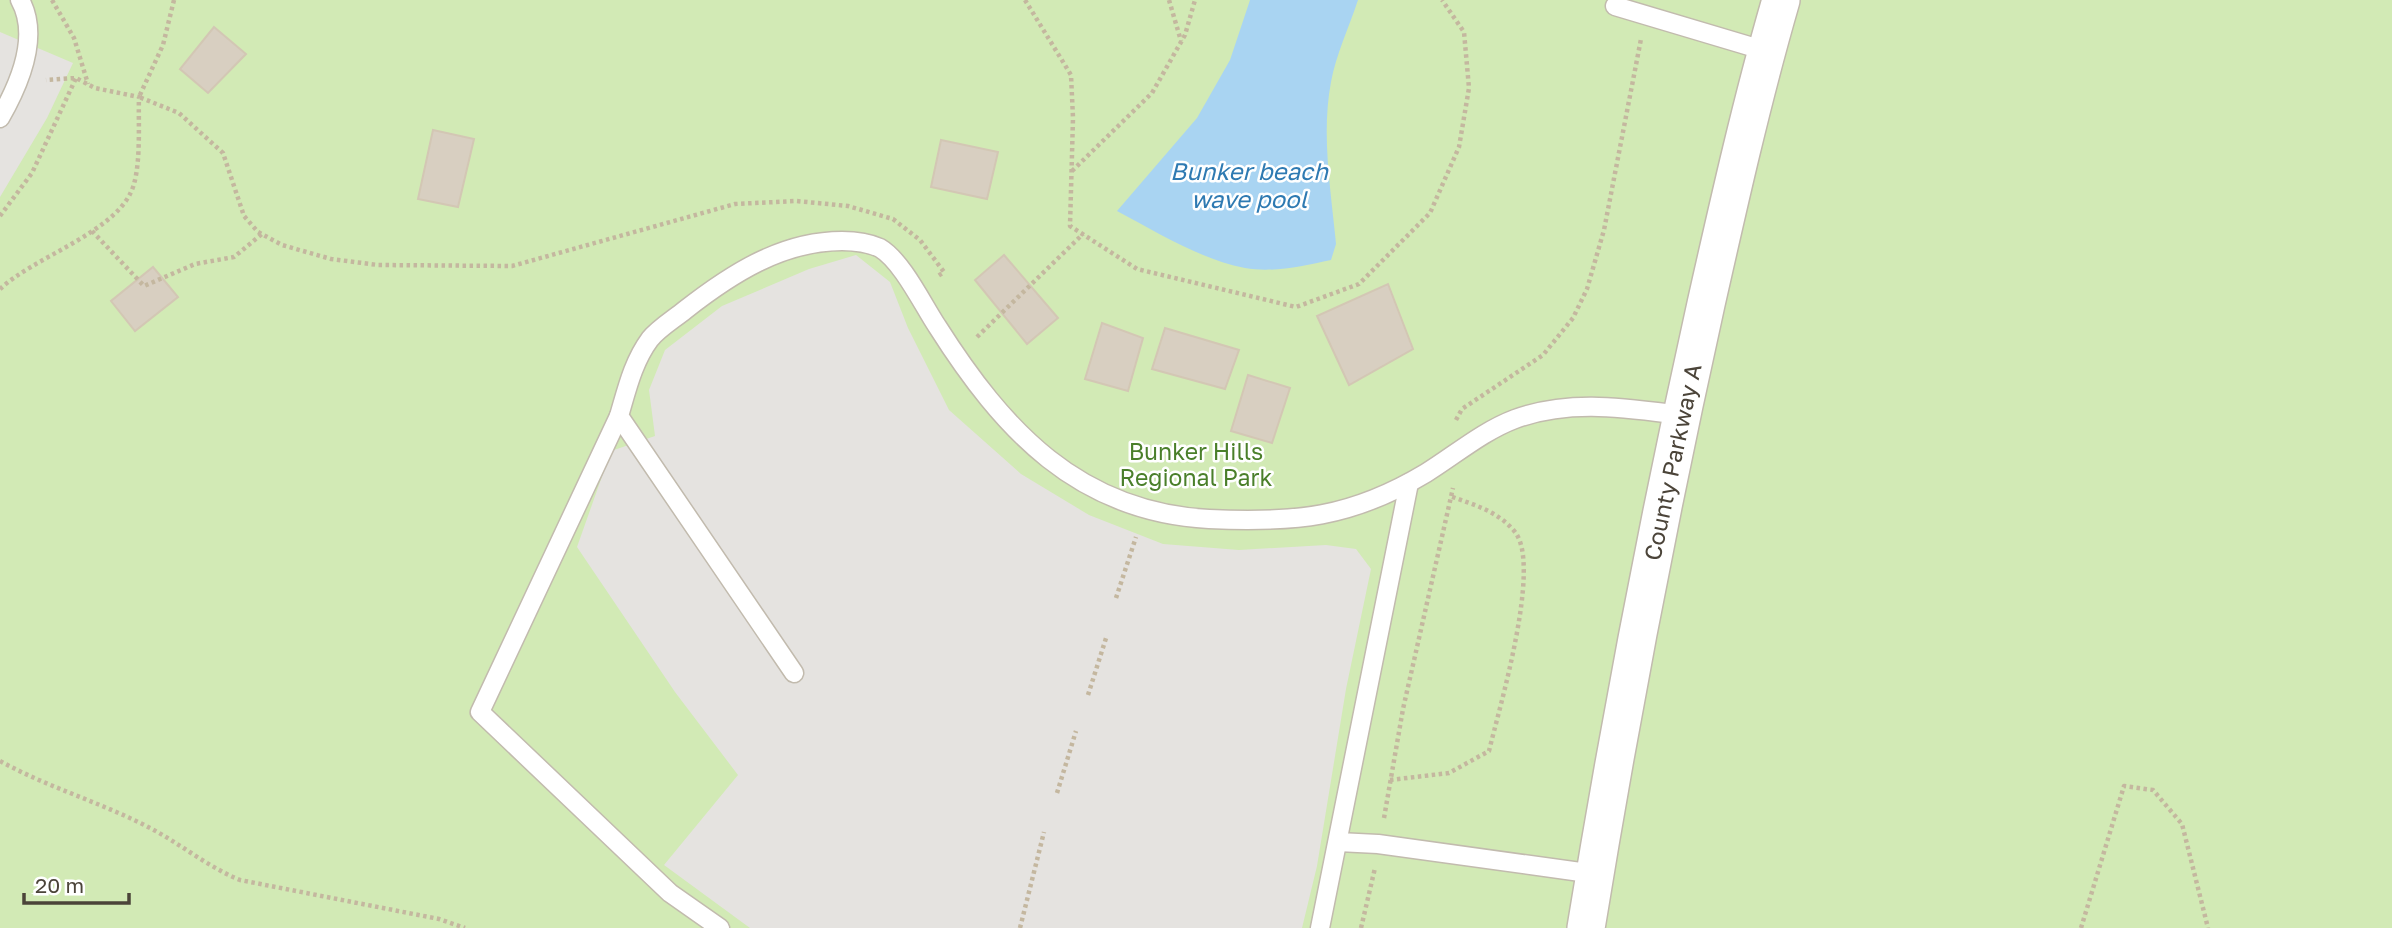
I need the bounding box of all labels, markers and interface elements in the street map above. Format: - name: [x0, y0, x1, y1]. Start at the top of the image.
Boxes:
- water label: Bunker beach wave pool: [1170, 156, 1329, 213]
- street label: County Parkway A: [1637, 361, 1707, 563]
- park label: Bunker Hills Regional Park: [1120, 437, 1272, 491]
- scale bar: [24, 862, 130, 906]
- text: 20 m: [35, 872, 84, 898]

